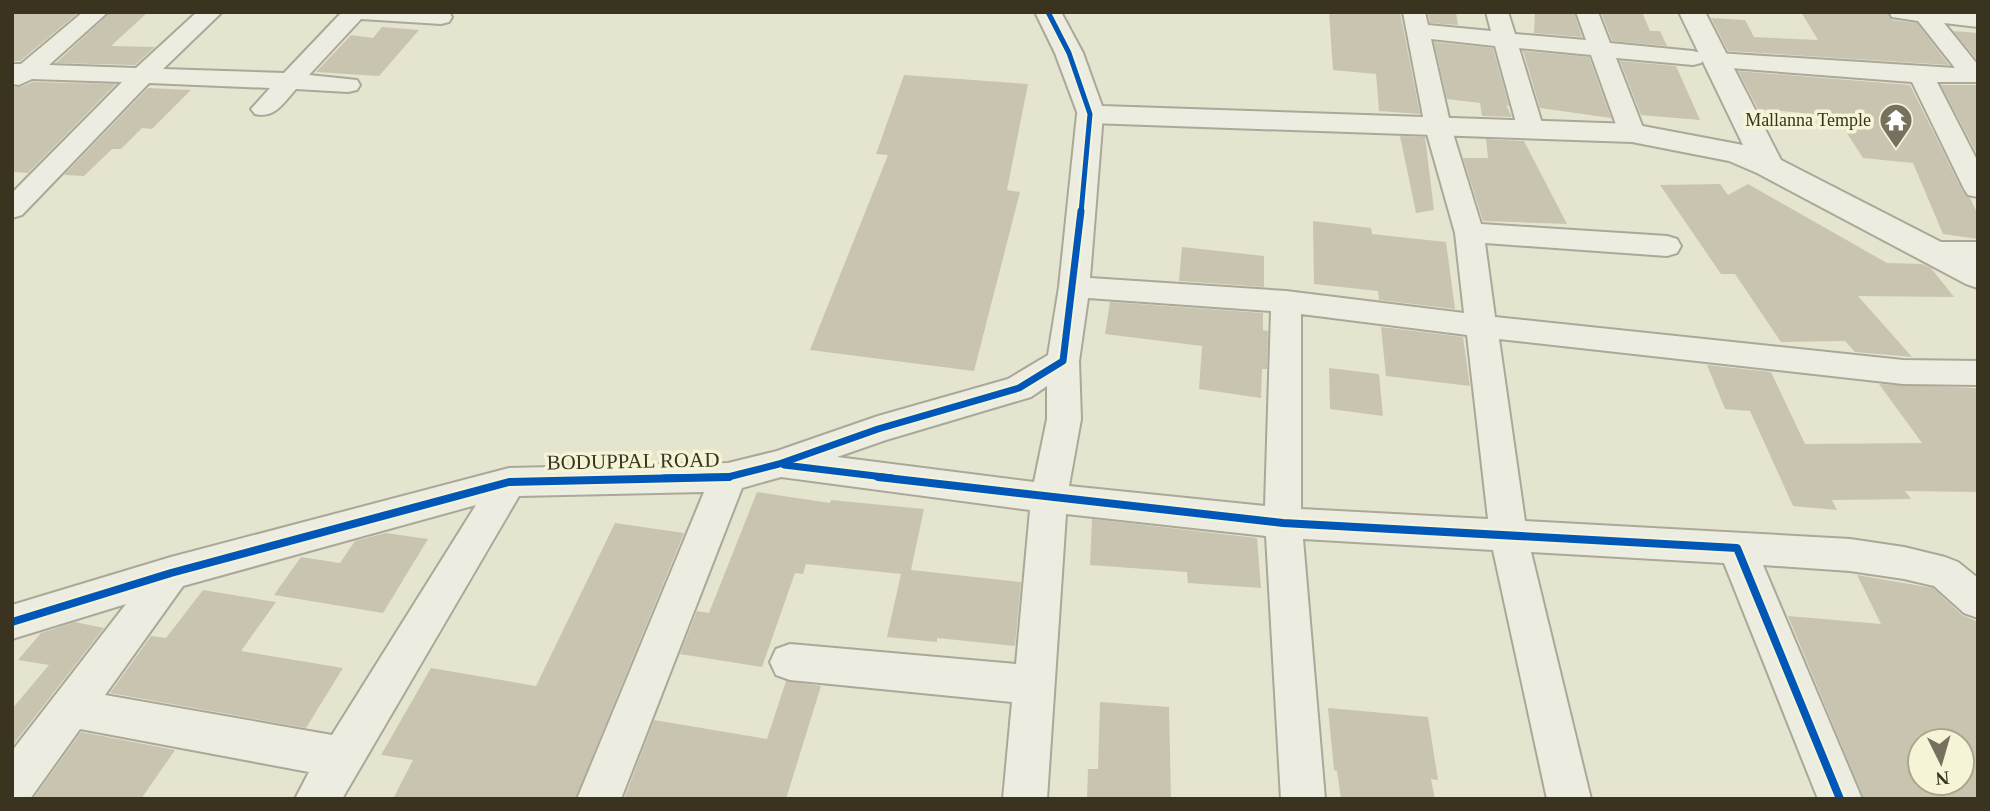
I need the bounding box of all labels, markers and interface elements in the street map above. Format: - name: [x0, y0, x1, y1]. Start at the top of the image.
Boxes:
- temple icon: Mallanna Temple: [1877, 101, 1915, 150]
- place label: Mallanna Temple: [1745, 110, 1871, 130]
- street label: BODUPPAL ROAD: [546, 447, 720, 475]
- north arrow: [1906, 727, 1976, 797]
- text: N: [1934, 767, 1950, 790]

